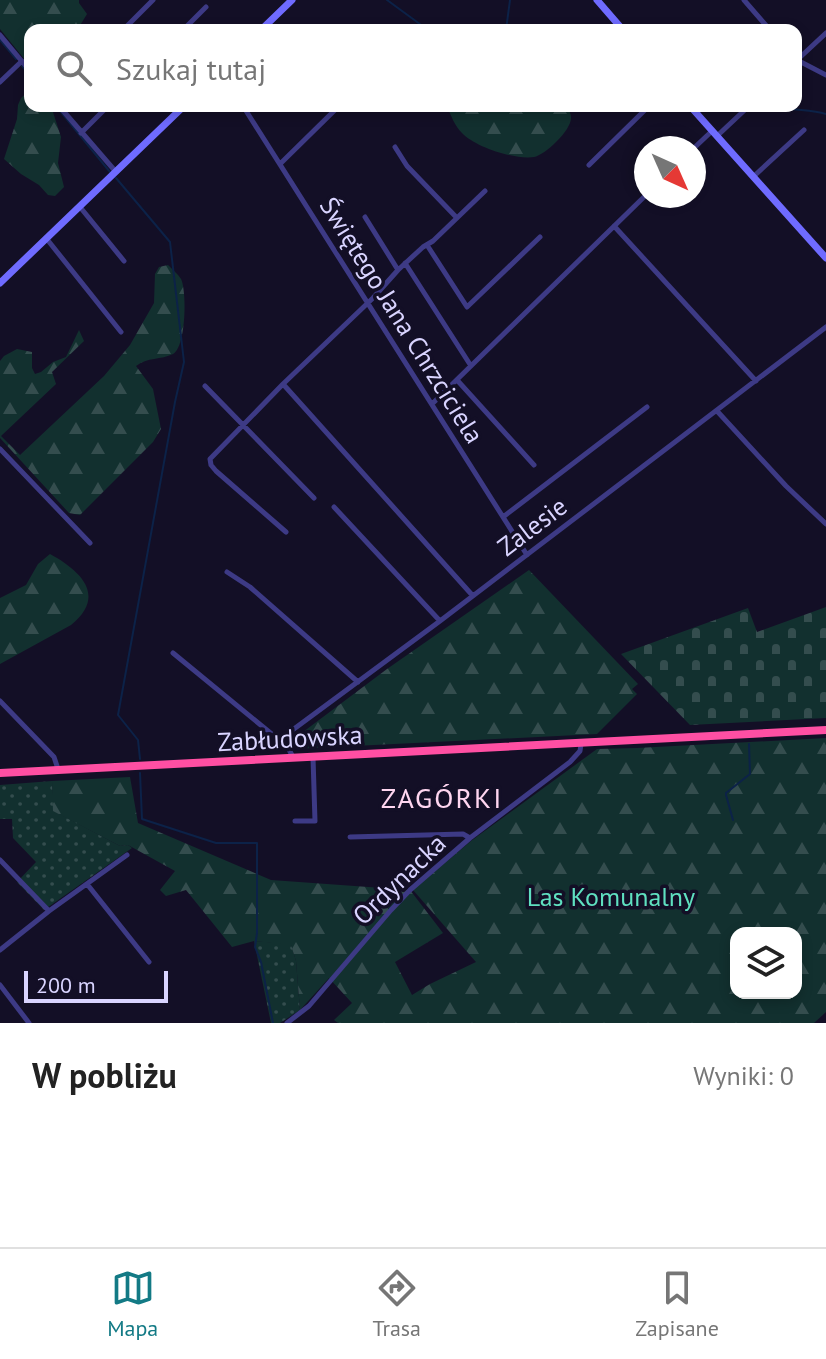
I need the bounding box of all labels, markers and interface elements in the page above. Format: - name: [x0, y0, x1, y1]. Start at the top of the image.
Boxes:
- search box: [24, 24, 802, 112]
- icon: search: [52, 46, 96, 90]
- text: Szukaj tutaj: [116, 49, 266, 88]
- north arrow: [634, 136, 706, 208]
- street label: Świętego Jana Chrzciciela: [313, 191, 491, 449]
- street label: Zalesie: [491, 489, 573, 563]
- street label: Zabłudowska: [217, 718, 363, 758]
- district label: ZAGÓRKI: [381, 779, 503, 816]
- street label: Ordynacka: [345, 827, 453, 931]
- park label: Las Komunalny: [527, 880, 695, 913]
- map controls: [730, 927, 802, 999]
- button: layers: [730, 927, 802, 999]
- scale bar: [24, 967, 168, 1003]
- text: 200 m: [36, 971, 96, 999]
- text: W pobliżu: [32, 1053, 177, 1097]
- text: Wyniki: 0: [693, 1059, 794, 1092]
- tab: Mapa: [107, 1266, 158, 1342]
- tab: Trasa: [373, 1266, 421, 1342]
- tab: Zapisane: [635, 1266, 719, 1342]

